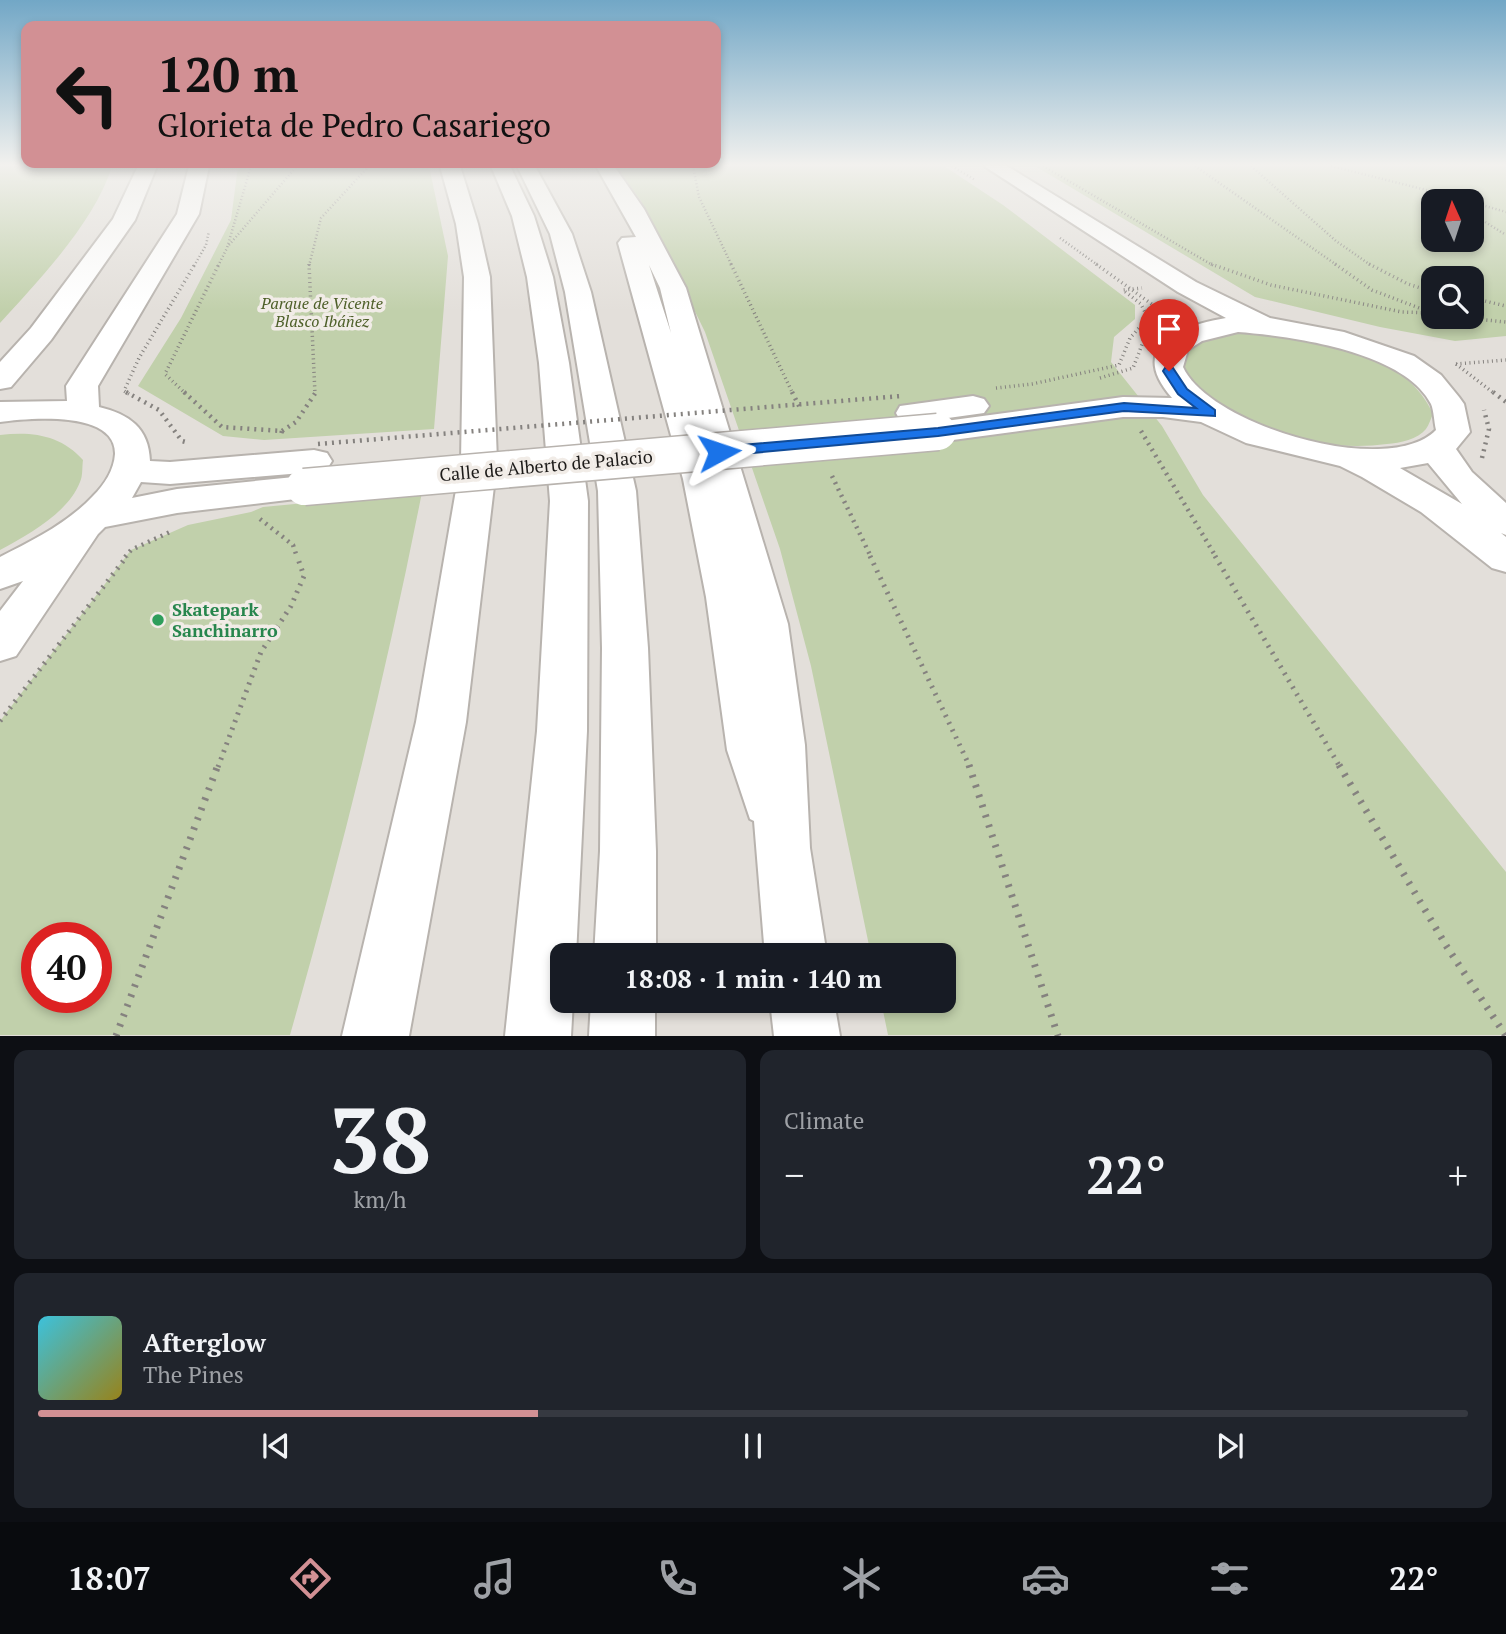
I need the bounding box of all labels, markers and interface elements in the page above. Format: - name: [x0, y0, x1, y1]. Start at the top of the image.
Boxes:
- text: 120 m: [157, 41, 299, 106]
- icon: left: [42, 49, 133, 140]
- text: Glorieta de Pedro Casariego: [157, 104, 551, 146]
- north arrow: [1421, 189, 1484, 252]
- map controls: [1421, 189, 1484, 329]
- button: search: [1421, 266, 1484, 329]
- park label: Parque de Vicente Blasco Ibáñez: [260, 292, 383, 332]
- pin: [1139, 299, 1199, 371]
- icon: arrive: [1150, 310, 1188, 348]
- position arrow: [682, 415, 756, 489]
- street label: Calle de Alberto de Palacio: [438, 444, 654, 486]
- place label: Skatepark Sanchinarro: [172, 597, 278, 642]
- marker: Skatepark Sanchinarro: [150, 612, 166, 628]
- speed limit sign: 40: [21, 922, 112, 1013]
- text: 18:08 · 1 min · 140 m: [624, 961, 882, 995]
- text: 38: [329, 1078, 431, 1199]
- text: Climate: [784, 1105, 864, 1136]
- text: 22°: [1086, 1140, 1166, 1209]
- text: −: [784, 1150, 804, 1200]
- text: +: [1448, 1150, 1468, 1200]
- text: km/h: [353, 1184, 407, 1215]
- text: Afterglow: [143, 1325, 266, 1359]
- text: The Pines: [143, 1359, 244, 1390]
- icon: previous: [257, 1427, 295, 1465]
- icon: pause: [734, 1427, 772, 1465]
- icon: next: [1211, 1427, 1249, 1465]
- icon: directions: [286, 1554, 335, 1603]
- icon: music: [470, 1554, 519, 1603]
- icon: phone: [653, 1554, 702, 1603]
- icon: climate: [837, 1554, 886, 1603]
- icon: car: [1021, 1554, 1070, 1603]
- icon: filters: [1205, 1554, 1254, 1603]
- text: 18:07: [67, 1557, 151, 1599]
- text: 22°: [1389, 1557, 1438, 1599]

